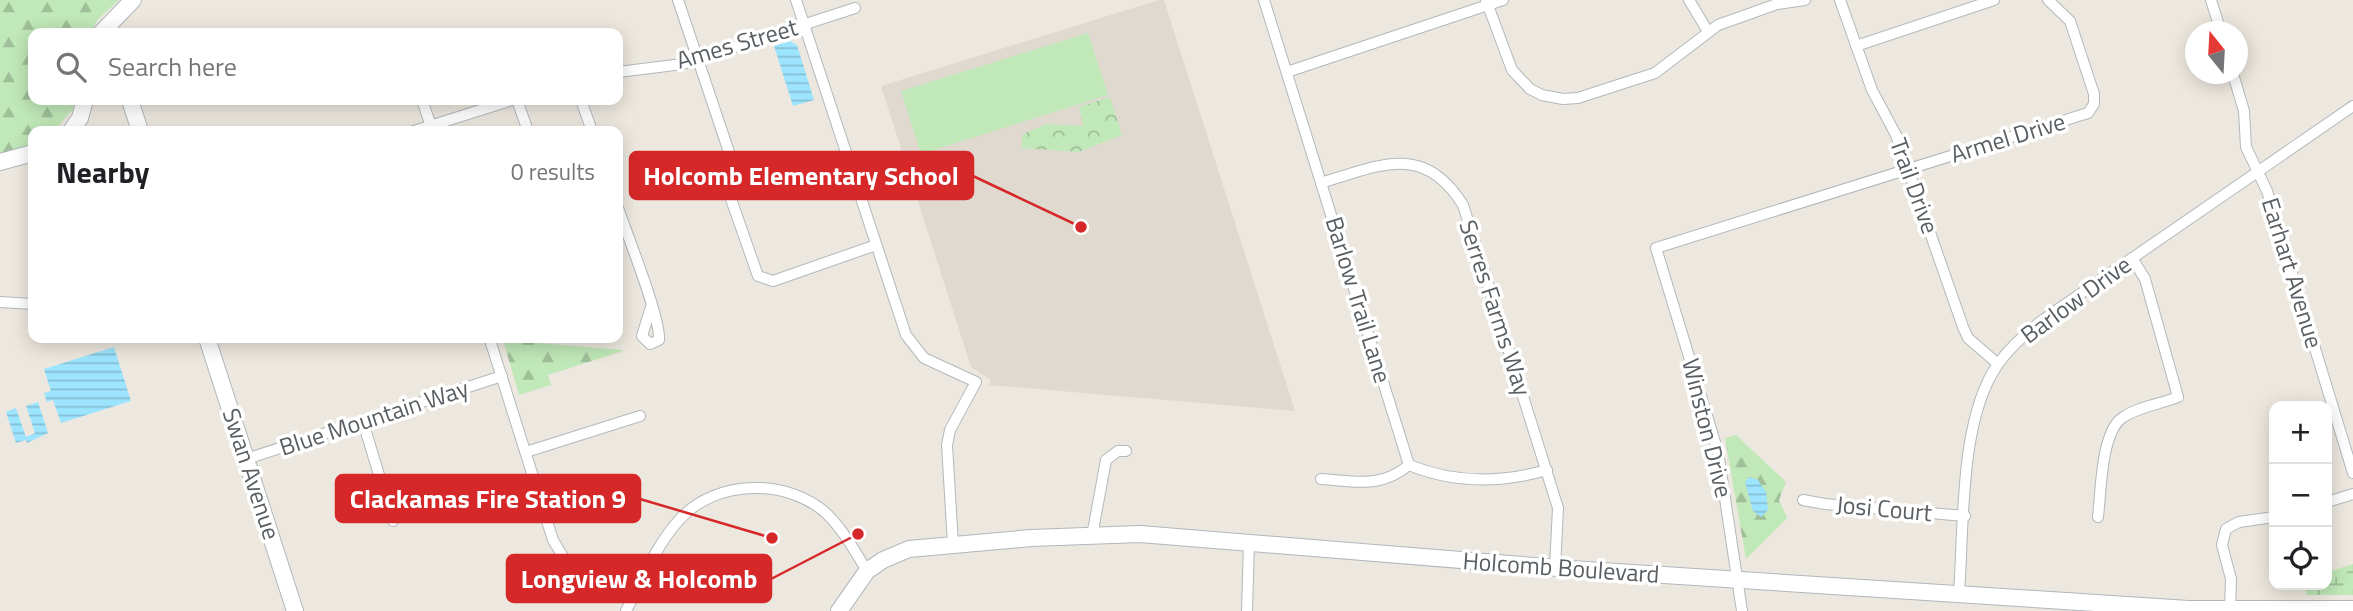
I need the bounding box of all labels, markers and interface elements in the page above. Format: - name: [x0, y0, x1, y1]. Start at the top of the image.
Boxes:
- street label: Ames Street: [672, 8, 802, 78]
- north arrow: [2185, 21, 2248, 84]
- search box: [28, 28, 623, 105]
- text: Search here: [108, 47, 237, 86]
- icon: search: [52, 48, 90, 86]
- street label: Armel Drive: [1946, 103, 2069, 172]
- street label: Trail Drive: [1881, 133, 1949, 239]
- text: Nearby: [56, 149, 149, 195]
- callout: Holcomb Elementary School: [630, 152, 973, 199]
- text: 0 results: [511, 154, 595, 189]
- text: Holcomb Elementary School: [643, 156, 959, 195]
- street label: Earhart Avenue: [2253, 193, 2333, 352]
- street label: Barlow Trail Lane: [1317, 212, 1401, 387]
- street label: Serres Farms Way: [1451, 215, 1541, 401]
- street label: Barlow Drive: [2013, 247, 2138, 352]
- street label: Winston Drive: [1673, 354, 1743, 501]
- street label: Blue Mountain Way: [274, 369, 473, 465]
- map controls: [2269, 401, 2332, 590]
- button: +: [2269, 401, 2332, 464]
- street label: Swan Avenue: [214, 403, 290, 544]
- button: −: [2269, 464, 2332, 527]
- callout: Clackamas Fire Station 9: [336, 475, 640, 522]
- text: Clackamas Fire Station 9: [350, 479, 626, 518]
- street label: Josi Court: [1835, 486, 1934, 530]
- button: locate: [2269, 527, 2332, 590]
- street label: Holcomb Boulevard: [1462, 542, 1661, 592]
- callout: Longview & Holcomb: [507, 555, 771, 602]
- text: Longview & Holcomb: [521, 559, 757, 598]

